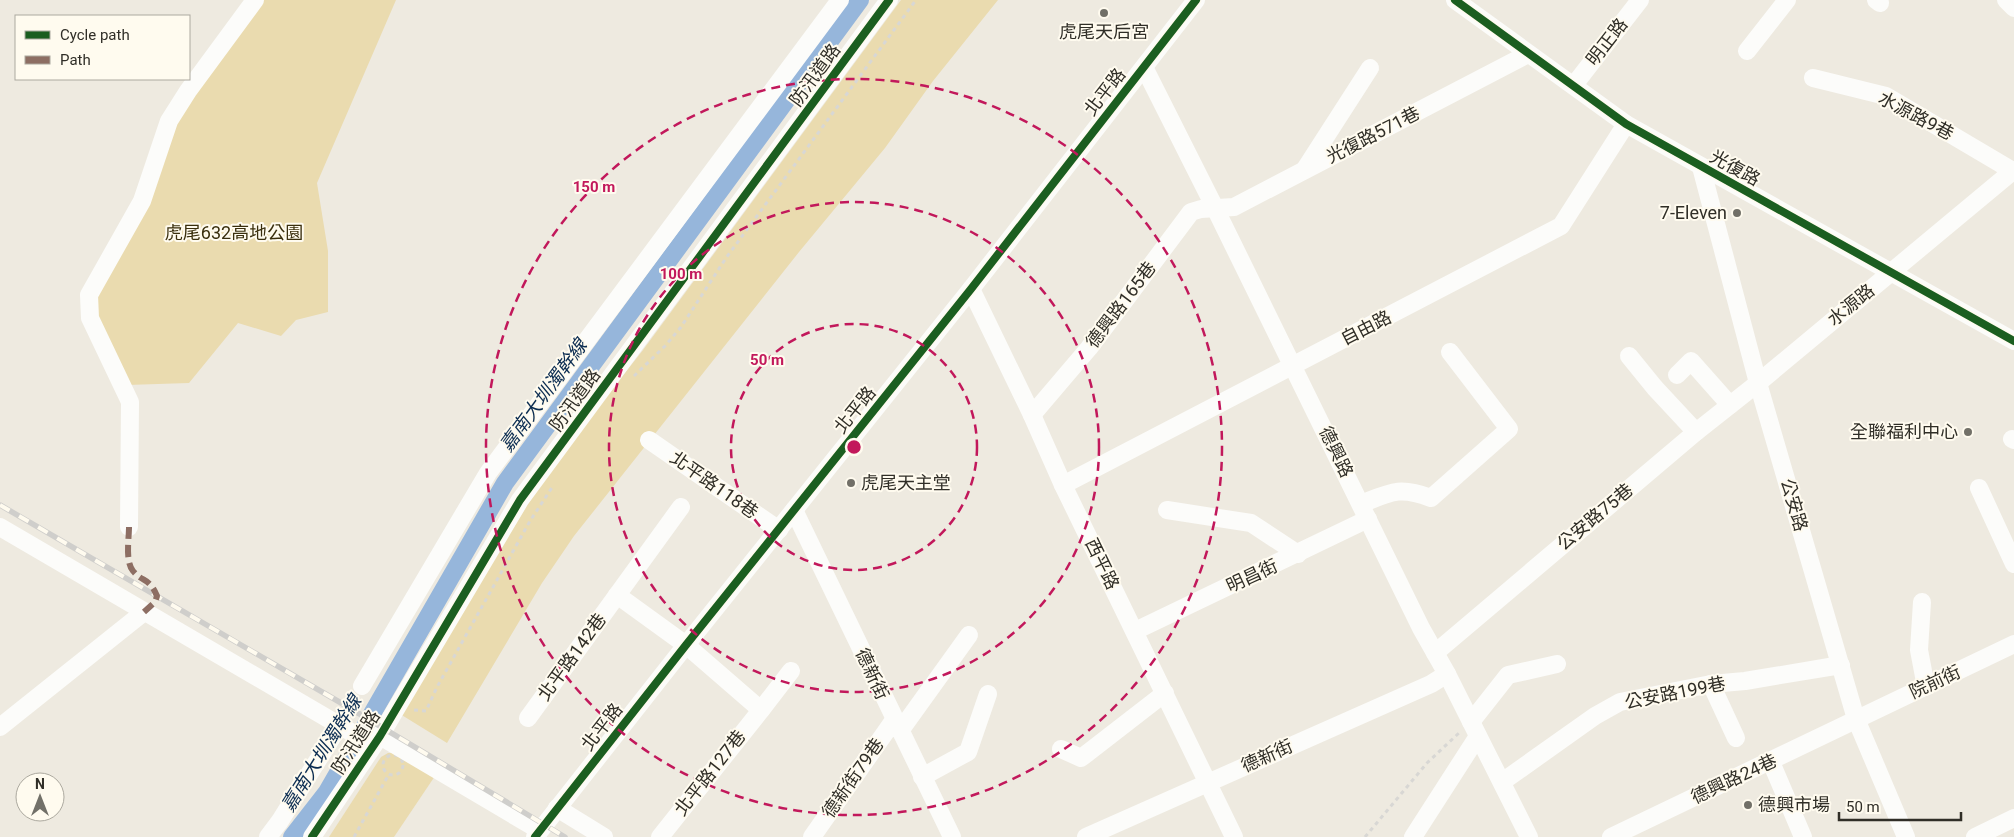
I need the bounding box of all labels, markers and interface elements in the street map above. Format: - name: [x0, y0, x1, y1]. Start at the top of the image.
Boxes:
- marker: 虎尾天后宮: [1098, 7, 1110, 19]
- street label: 明正路: [1582, 14, 1632, 69]
- legend: [15, 15, 190, 80]
- place label: 虎尾天后宮: [1059, 21, 1149, 42]
- text: Cycle path: [60, 26, 130, 44]
- street label: 防汛道路: [785, 39, 844, 110]
- text: Path: [60, 51, 91, 69]
- street label: 北平路: [1080, 64, 1130, 119]
- street label: 水源路9巷: [1875, 87, 1957, 144]
- street label: 光復路571巷: [1322, 102, 1423, 167]
- street label: 光復路: [1707, 145, 1764, 190]
- text: 150 m: [573, 178, 615, 196]
- place label: 7-Eleven: [1660, 202, 1727, 223]
- marker: 7-Eleven: [1731, 207, 1743, 219]
- park label: 虎尾632高地公園: [165, 222, 303, 243]
- street label: 德興路165巷: [1081, 258, 1160, 352]
- text: 100 m: [660, 265, 702, 283]
- street label: 水源路: [1823, 279, 1878, 330]
- street label: 自由路: [1337, 306, 1395, 349]
- water label: 嘉南大圳濁幹線: [495, 333, 593, 456]
- text: 50 m: [750, 351, 784, 369]
- street label: 防汛道路: [545, 364, 604, 435]
- street label: 北平路: [829, 382, 880, 437]
- place label: 全聯福利中心: [1850, 421, 1958, 442]
- street label: 德興路: [1315, 423, 1358, 481]
- marker: 全聯福利中心: [1962, 426, 1974, 438]
- centre of rings: [845, 438, 863, 456]
- street label: 北平路118巷: [666, 447, 762, 523]
- place label: 虎尾天主堂: [861, 472, 951, 493]
- street label: 公安路: [1777, 476, 1812, 534]
- marker: 虎尾天主堂: [845, 477, 857, 489]
- street label: 公安路75巷: [1553, 479, 1637, 554]
- street label: 西平路: [1081, 535, 1124, 593]
- street label: 明昌街: [1223, 555, 1281, 596]
- street label: 北平路142巷: [533, 609, 610, 704]
- street label: 德新街: [852, 645, 893, 703]
- street label: 院前街: [1906, 661, 1964, 702]
- street label: 公安路199巷: [1623, 672, 1727, 713]
- water label: 嘉南大圳濁幹線: [276, 689, 367, 816]
- street label: 北平路: [577, 699, 627, 754]
- street label: 防汛道路: [327, 706, 384, 778]
- street label: 北平路127巷: [670, 726, 749, 819]
- street label: 德新街79巷: [818, 734, 888, 822]
- street label: 德新街: [1238, 735, 1296, 776]
- street label: 德興路24巷: [1688, 750, 1780, 808]
- north arrow: [15, 772, 65, 822]
- text: N: [35, 776, 45, 792]
- scale bar: [1839, 790, 1962, 822]
- place label: 德興市場: [1758, 794, 1830, 815]
- text: 50 m: [1846, 798, 1880, 816]
- marker: 德興市場: [1742, 799, 1754, 811]

